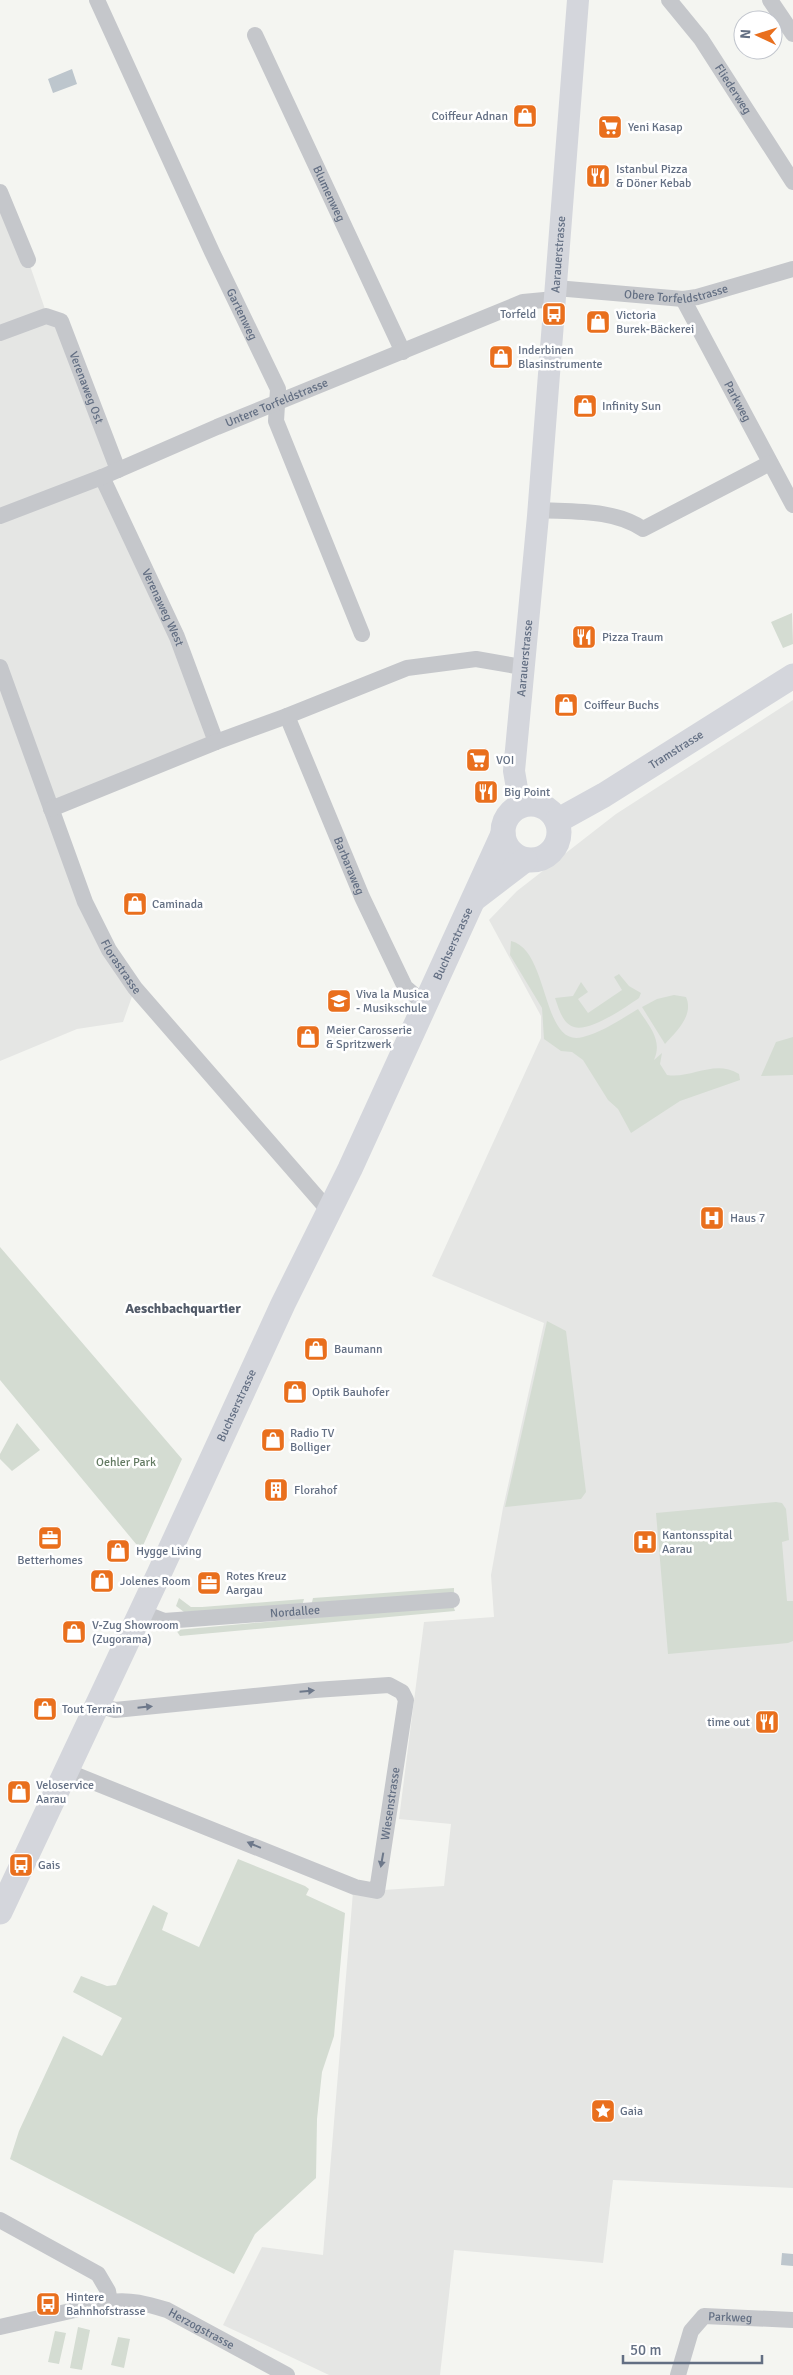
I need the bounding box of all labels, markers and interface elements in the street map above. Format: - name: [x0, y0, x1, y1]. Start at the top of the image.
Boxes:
- north arrow: [733, 10, 783, 60]
- text: N: [737, 29, 754, 40]
- street label: Fliederweg: [711, 61, 755, 117]
- shop icon: Coiffeur Adnan: [512, 103, 538, 129]
- place label: Coiffeur Adnan: [431, 109, 508, 124]
- supermarket icon: Yeni Kasap: [597, 114, 623, 140]
- place label: Yeni Kasap: [628, 120, 683, 135]
- place label: Istanbul Pizza & Döner Kebab: [616, 162, 691, 191]
- street label: Blumenweg: [309, 163, 348, 224]
- restaurant icon: Istanbul Pizza & Döner Kebab: [585, 163, 611, 189]
- street label: Aarauerstrasse: [548, 215, 569, 294]
- street label: Obere Torfeldstrasse: [623, 281, 730, 307]
- street label: Gartenweg: [223, 286, 260, 343]
- bus stop icon: Torfeld: [541, 301, 567, 327]
- place label: Torfeld: [500, 307, 536, 322]
- place label: Victoria Burek-Bäckerei: [616, 308, 694, 337]
- shop icon: Victoria Burek-Bäckerei: [585, 309, 611, 335]
- place label: Inderbinen Blasinstrumente: [518, 343, 603, 372]
- shop icon: Inderbinen Blasinstrumente: [488, 344, 514, 370]
- street label: Verenaweg Ost: [65, 349, 107, 426]
- street label: Untere Torfeldstrasse: [223, 375, 330, 431]
- street label: Parkweg: [720, 379, 754, 424]
- shop icon: Infinity Sun: [572, 393, 598, 419]
- place label: Infinity Sun: [602, 399, 661, 414]
- street label: Verenaweg West: [138, 566, 187, 648]
- street label: Aarauerstrasse: [514, 619, 536, 697]
- restaurant icon: Pizza Traum: [571, 624, 597, 650]
- place label: Pizza Traum: [602, 630, 663, 645]
- shop icon: Coiffeur Buchs: [553, 692, 579, 718]
- place label: Coiffeur Buchs: [584, 698, 659, 713]
- street label: Tramstrasse: [646, 727, 707, 773]
- supermarket icon: VOI: [465, 747, 491, 773]
- place label: VOI: [496, 753, 514, 768]
- restaurant icon: Big Point: [473, 779, 499, 805]
- place label: Big Point: [504, 785, 550, 800]
- street label: Barbaraweg: [330, 835, 367, 897]
- shop icon: Caminada: [122, 891, 148, 917]
- place label: Caminada: [152, 897, 203, 912]
- street label: Buchserstrasse: [430, 905, 476, 983]
- street label: Florastrasse: [97, 937, 144, 998]
- place label: Viva la Musica - Musikschule: [356, 987, 429, 1016]
- school or university icon: Viva la Musica - Musikschule: [326, 988, 352, 1014]
- place label: Meier Carosserie & Spritzwerk: [326, 1023, 412, 1052]
- shop icon: Meier Carosserie & Spritzwerk: [295, 1024, 321, 1050]
- hospital icon: Haus 7: [699, 1205, 725, 1231]
- place label: Haus 7: [730, 1211, 765, 1226]
- district label: Aeschbachquartier: [125, 1300, 241, 1317]
- shop icon: Baumann: [303, 1336, 329, 1362]
- place label: Baumann: [334, 1342, 383, 1357]
- street label: Buchserstrasse: [214, 1367, 260, 1444]
- shop icon: Optik Bauhofer: [282, 1379, 308, 1405]
- place label: Optik Bauhofer: [312, 1385, 390, 1400]
- place label: Radio TV Bolliger: [290, 1426, 335, 1455]
- shop icon: Radio TV Bolliger: [260, 1427, 286, 1453]
- park label: Oehler Park: [96, 1455, 156, 1470]
- building icon: Florahof: [263, 1477, 289, 1503]
- place label: Florahof: [294, 1483, 338, 1498]
- office icon: Betterhomes: [37, 1525, 63, 1551]
- place label: Kantonsspital Aarau: [662, 1528, 733, 1557]
- hospital icon: Kantonsspital Aarau: [632, 1529, 658, 1555]
- shop icon: Hygge Living: [105, 1538, 131, 1564]
- place label: Hygge Living: [136, 1544, 202, 1559]
- place label: Betterhomes: [17, 1553, 83, 1568]
- shop icon: Jolenes Room: [89, 1568, 115, 1594]
- place label: Rotes Kreuz Aargau: [226, 1569, 286, 1598]
- office icon: Rotes Kreuz Aargau: [196, 1570, 222, 1596]
- place label: Jolenes Room: [120, 1574, 191, 1589]
- street label: Nordallee: [269, 1603, 320, 1621]
- place label: V-Zug Showroom (Zugorama): [92, 1618, 179, 1647]
- shop icon: V-Zug Showroom (Zugorama): [61, 1619, 87, 1645]
- one-way arrow: [299, 1687, 315, 1695]
- shop icon: Tout Terrain: [32, 1696, 58, 1722]
- place label: Tout Terrain: [62, 1702, 122, 1717]
- one-way arrow: [137, 1703, 153, 1711]
- restaurant icon: time out: [754, 1709, 780, 1735]
- place label: time out: [707, 1715, 750, 1730]
- street label: Wiesenstrasse: [378, 1766, 404, 1841]
- place label: Veloservice Aarau: [36, 1778, 94, 1807]
- shop icon: Veloservice Aarau: [6, 1779, 32, 1805]
- one-way arrow: [247, 1841, 261, 1849]
- bus stop icon: Gais: [8, 1852, 34, 1878]
- one-way arrow: [377, 1852, 385, 1868]
- place label: Gais: [38, 1858, 60, 1873]
- place icon: Gaia: [590, 2098, 616, 2124]
- place label: Gaia: [620, 2104, 643, 2119]
- place label: Hintere Bahnhofstrasse: [66, 2290, 146, 2319]
- bus stop icon: Hintere Bahnhofstrasse: [35, 2291, 61, 2317]
- street label: Herzogstrasse: [166, 2305, 237, 2353]
- street label: Parkweg: [708, 2309, 753, 2326]
- scale bar: [623, 2332, 762, 2364]
- text: 50 m: [630, 2341, 661, 2359]

